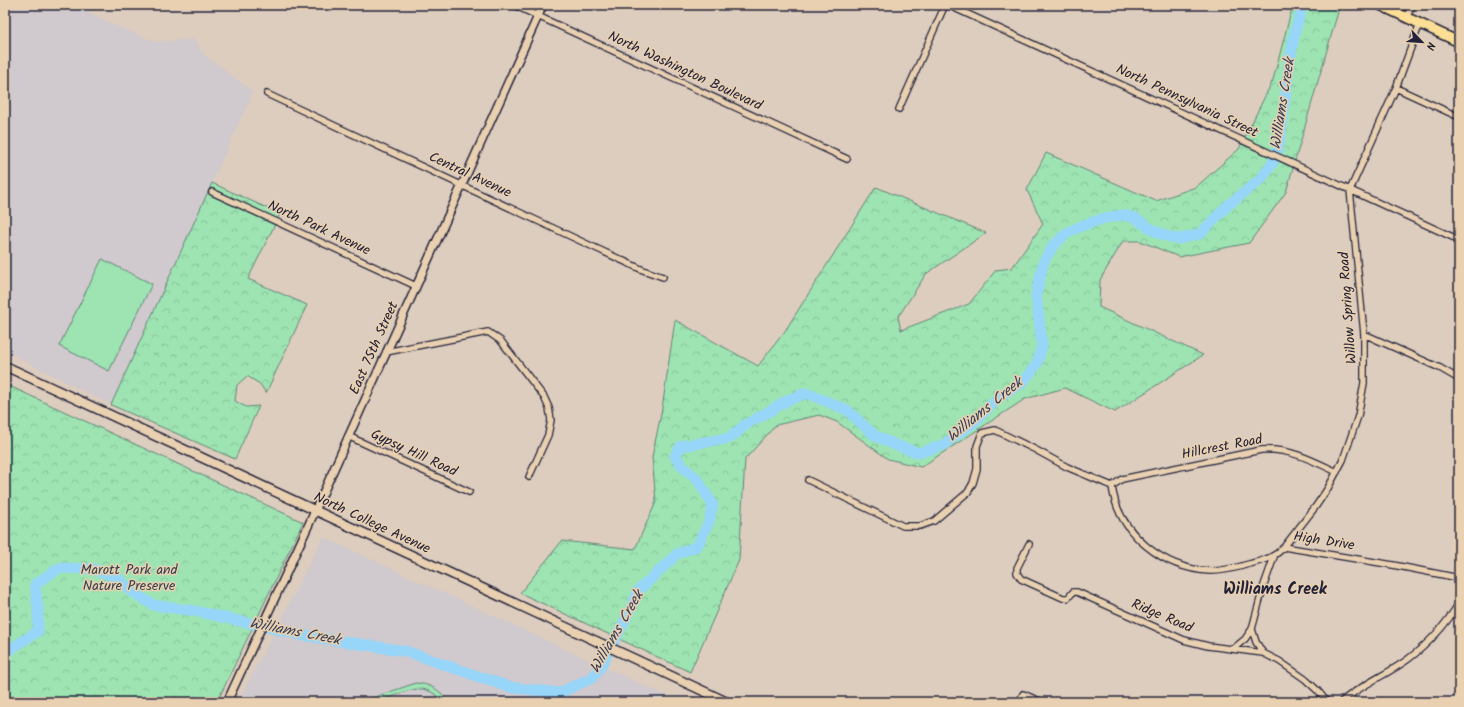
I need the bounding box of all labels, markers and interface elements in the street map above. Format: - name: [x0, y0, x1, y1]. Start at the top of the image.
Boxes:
- north arrow: [1402, 22, 1442, 62]
- street label: North Washington Boulevard: [604, 26, 767, 117]
- text: N: [1421, 39, 1440, 53]
- water label: Williams Creek: [1264, 55, 1302, 151]
- street label: North Pennsylvania Street: [1112, 58, 1262, 144]
- street label: Central Avenue: [425, 146, 516, 204]
- street label: North Park Avenue: [264, 195, 375, 262]
- street label: Willow Spring Road: [1333, 250, 1363, 365]
- street label: East 75th Street: [344, 297, 405, 398]
- water label: Williams Creek: [942, 370, 1030, 448]
- street label: Gypsy Hill Road: [367, 423, 462, 483]
- street label: Hillcrest Road: [1180, 428, 1265, 466]
- street label: North College Avenue: [310, 486, 435, 560]
- street label: High Drive: [1292, 525, 1357, 557]
- park label: Marott Park and Nature Preserve: [80, 559, 179, 597]
- district label: Williams Creek: [1223, 577, 1328, 602]
- water label: Williams Creek: [584, 584, 651, 678]
- street label: Ridge Road: [1128, 593, 1197, 639]
- water label: Williams Creek: [248, 611, 344, 653]

